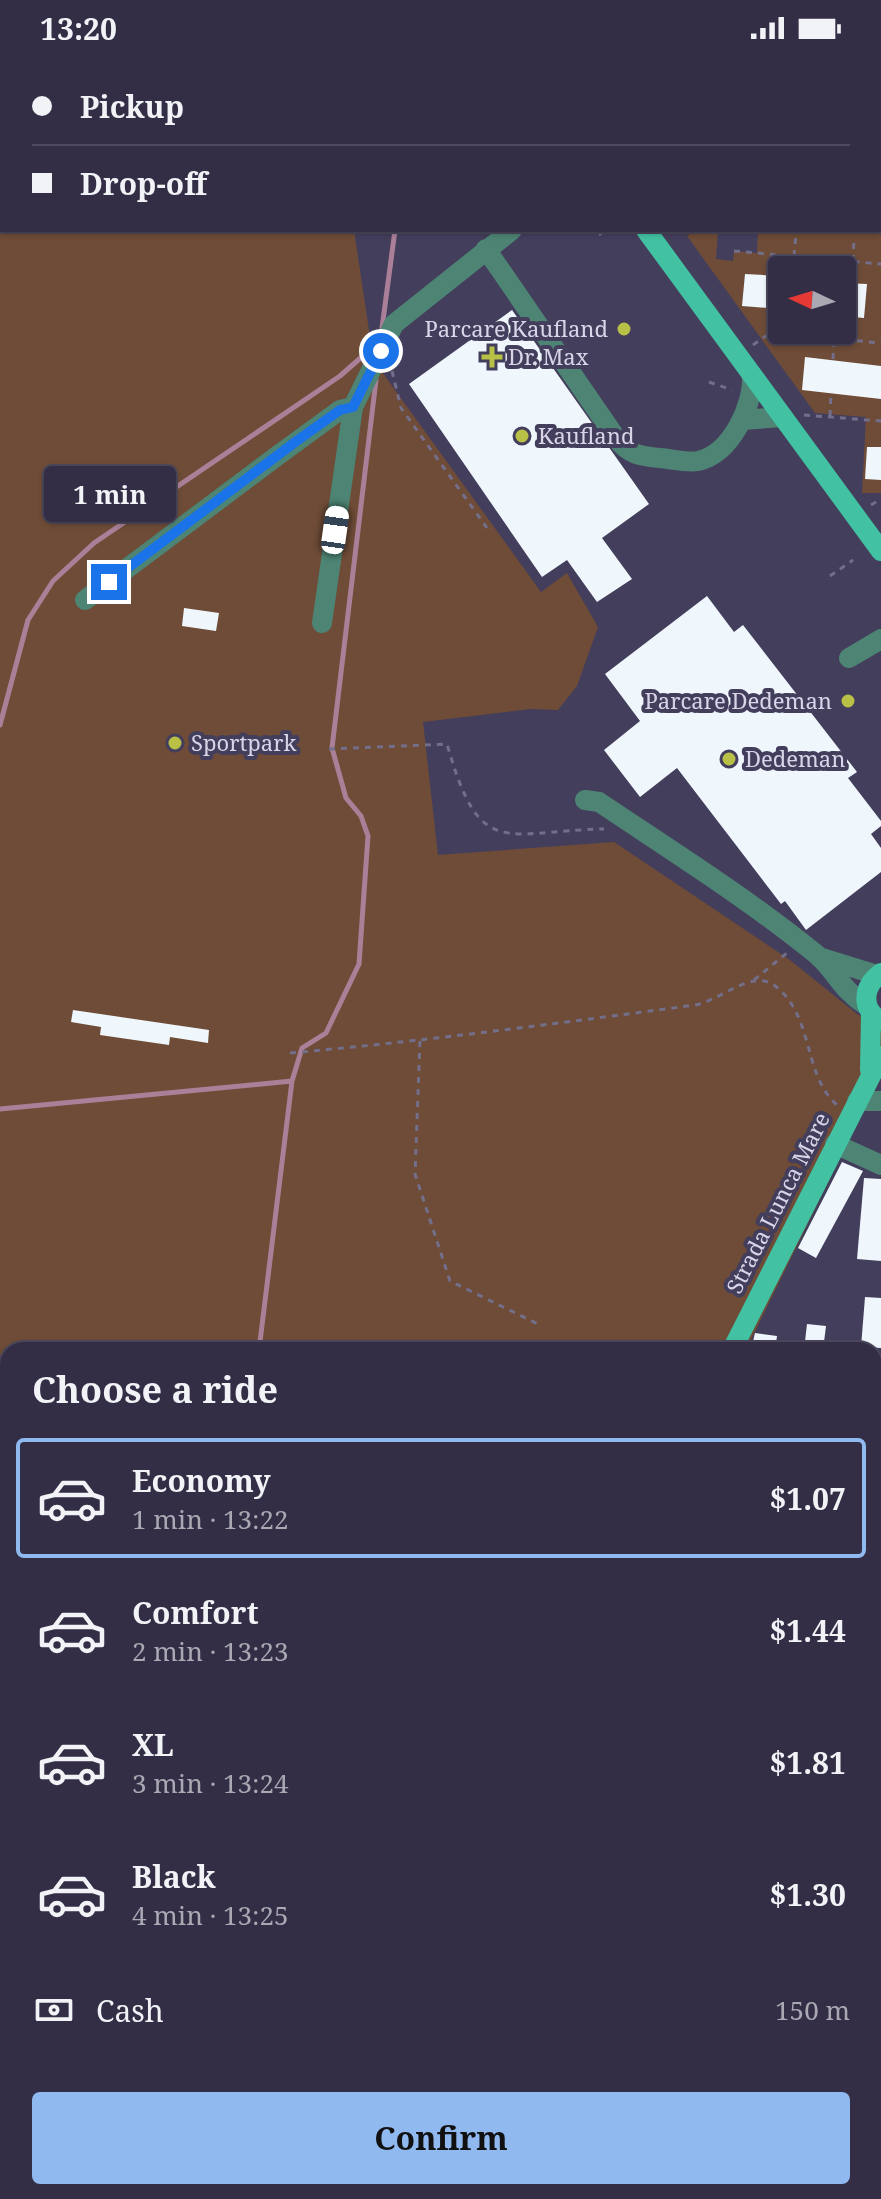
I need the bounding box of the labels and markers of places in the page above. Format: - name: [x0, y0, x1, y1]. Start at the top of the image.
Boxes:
- place label: Parcare Kaufland: [424, 313, 608, 343]
- marker: Parcare Kaufland: [615, 320, 633, 338]
- place label: Dr. Max: [508, 341, 589, 371]
- marker: Dr. Max: [483, 348, 501, 366]
- place label: Kaufland: [538, 420, 635, 450]
- marker: Kaufland: [513, 427, 531, 445]
- place label: Parcare Dedeman: [644, 685, 832, 715]
- marker: Parcare Dedeman: [839, 692, 857, 710]
- place label: Sportpark: [191, 727, 297, 757]
- marker: Sportpark: [166, 734, 184, 752]
- place label: Dedeman: [745, 743, 845, 773]
- marker: Dedeman: [720, 750, 738, 768]

